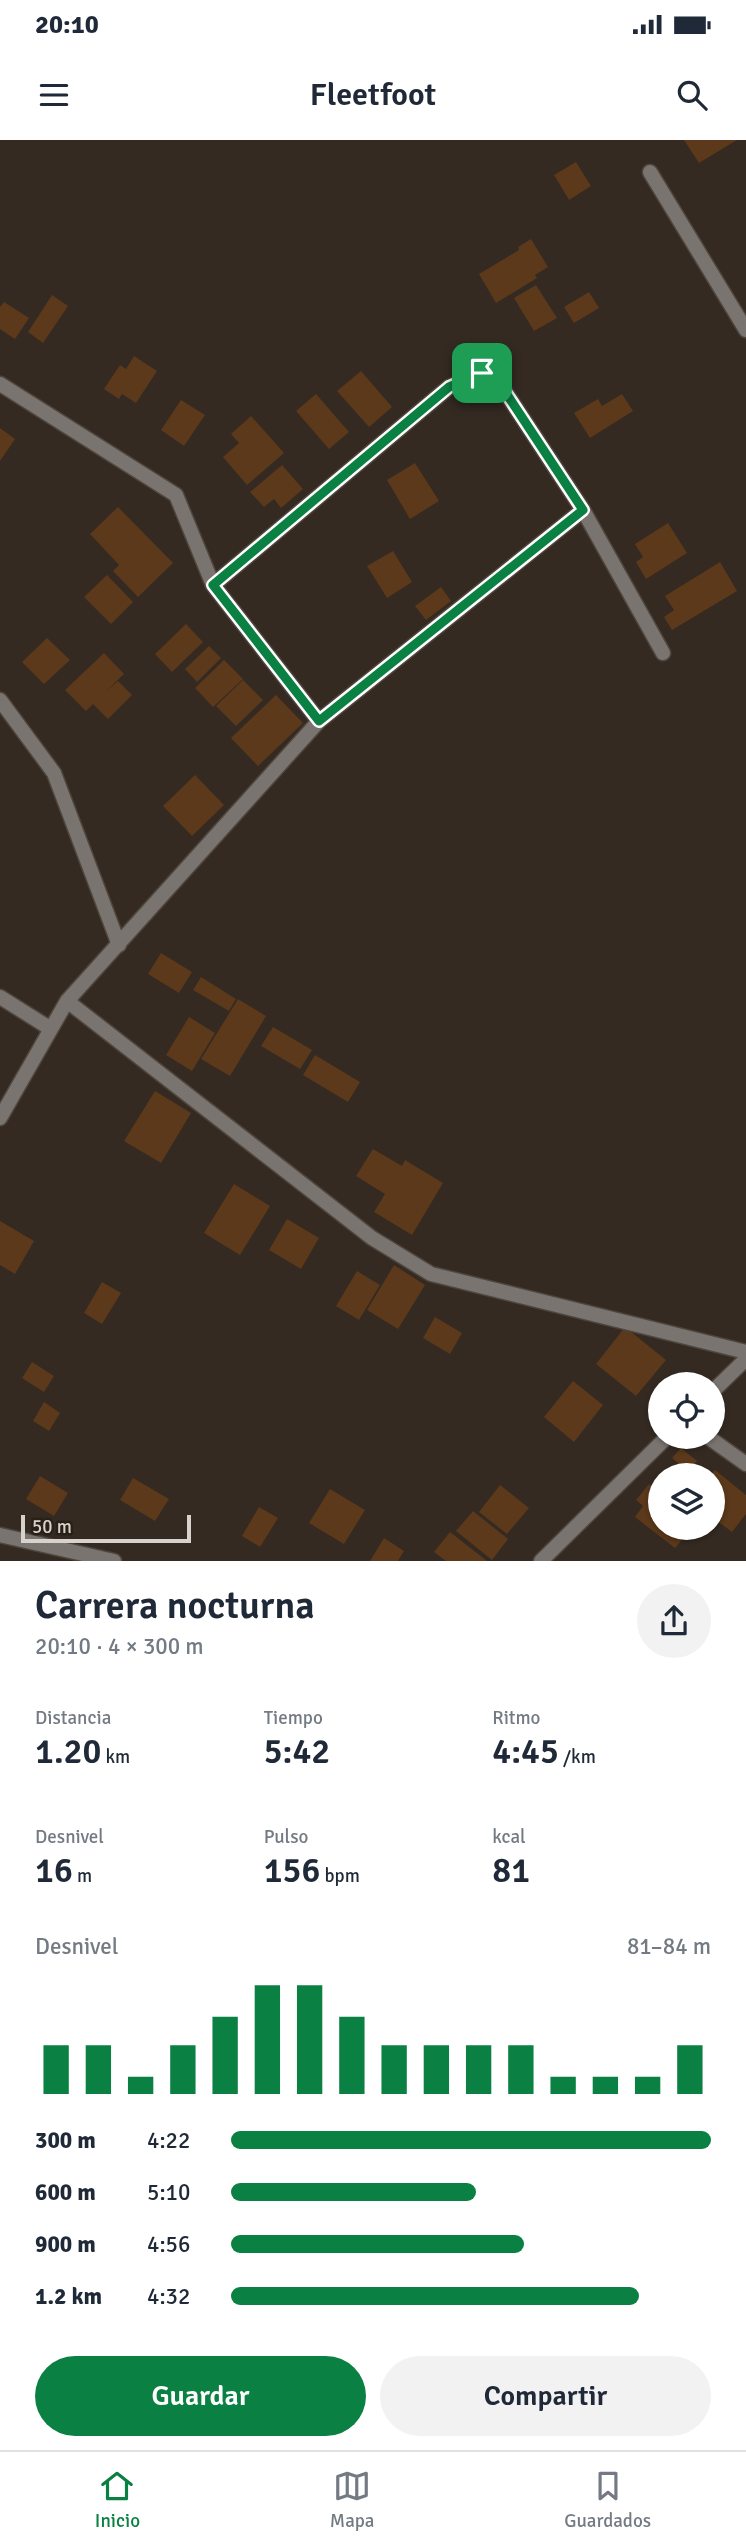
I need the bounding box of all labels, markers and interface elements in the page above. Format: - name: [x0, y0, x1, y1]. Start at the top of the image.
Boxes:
- text: 20:10: [35, 9, 99, 41]
- text: Fleetfoot: [310, 75, 436, 114]
- icon: menu: [35, 76, 73, 114]
- icon: search: [673, 76, 711, 114]
- pin: [452, 343, 512, 403]
- icon: arrive: [463, 354, 501, 392]
- map controls: [648, 1372, 725, 1540]
- button: locate: [648, 1372, 725, 1449]
- button: layers: [648, 1463, 725, 1540]
- scale bar: [21, 1512, 191, 1544]
- text: 50 m: [32, 1515, 72, 1539]
- text: Carrera nocturna: [35, 1582, 315, 1629]
- button: share: [637, 1584, 711, 1658]
- text: 20:10 · 4 × 300 m: [35, 1632, 204, 1661]
- text: Distancia: [35, 1706, 111, 1730]
- text: Tiempo: [264, 1706, 323, 1730]
- text: Ritmo: [492, 1706, 540, 1730]
- text: 1.20: [35, 1730, 101, 1773]
- text: 5:42: [264, 1730, 330, 1773]
- text: 4:45: [492, 1730, 559, 1773]
- text: km: [101, 1745, 130, 1769]
- text: /km: [559, 1745, 596, 1769]
- text: Desnivel: [35, 1825, 104, 1849]
- text: Pulso: [264, 1825, 308, 1849]
- text: kcal: [492, 1825, 526, 1849]
- text: 16: [35, 1849, 73, 1892]
- text: 156: [264, 1849, 320, 1892]
- text: 81: [492, 1849, 530, 1892]
- text: m: [73, 1864, 92, 1888]
- text: bpm: [320, 1864, 360, 1888]
- text: Desnivel: [35, 1932, 118, 1961]
- text: 81–84 m: [627, 1932, 711, 1961]
- text: 300 m: [35, 2126, 96, 2155]
- text: 4:22: [147, 2126, 190, 2155]
- text: 600 m: [35, 2178, 96, 2207]
- text: 5:10: [147, 2178, 190, 2207]
- text: 900 m: [35, 2230, 96, 2259]
- text: 4:56: [147, 2230, 190, 2259]
- text: 1.2 km: [35, 2282, 102, 2311]
- text: 4:32: [147, 2282, 190, 2311]
- button: Guardar: [35, 2356, 366, 2436]
- button: Compartir: [380, 2356, 711, 2436]
- tab: Inicio: [95, 2467, 140, 2533]
- tab: Mapa: [330, 2467, 375, 2533]
- tab: Guardados: [564, 2467, 651, 2533]

